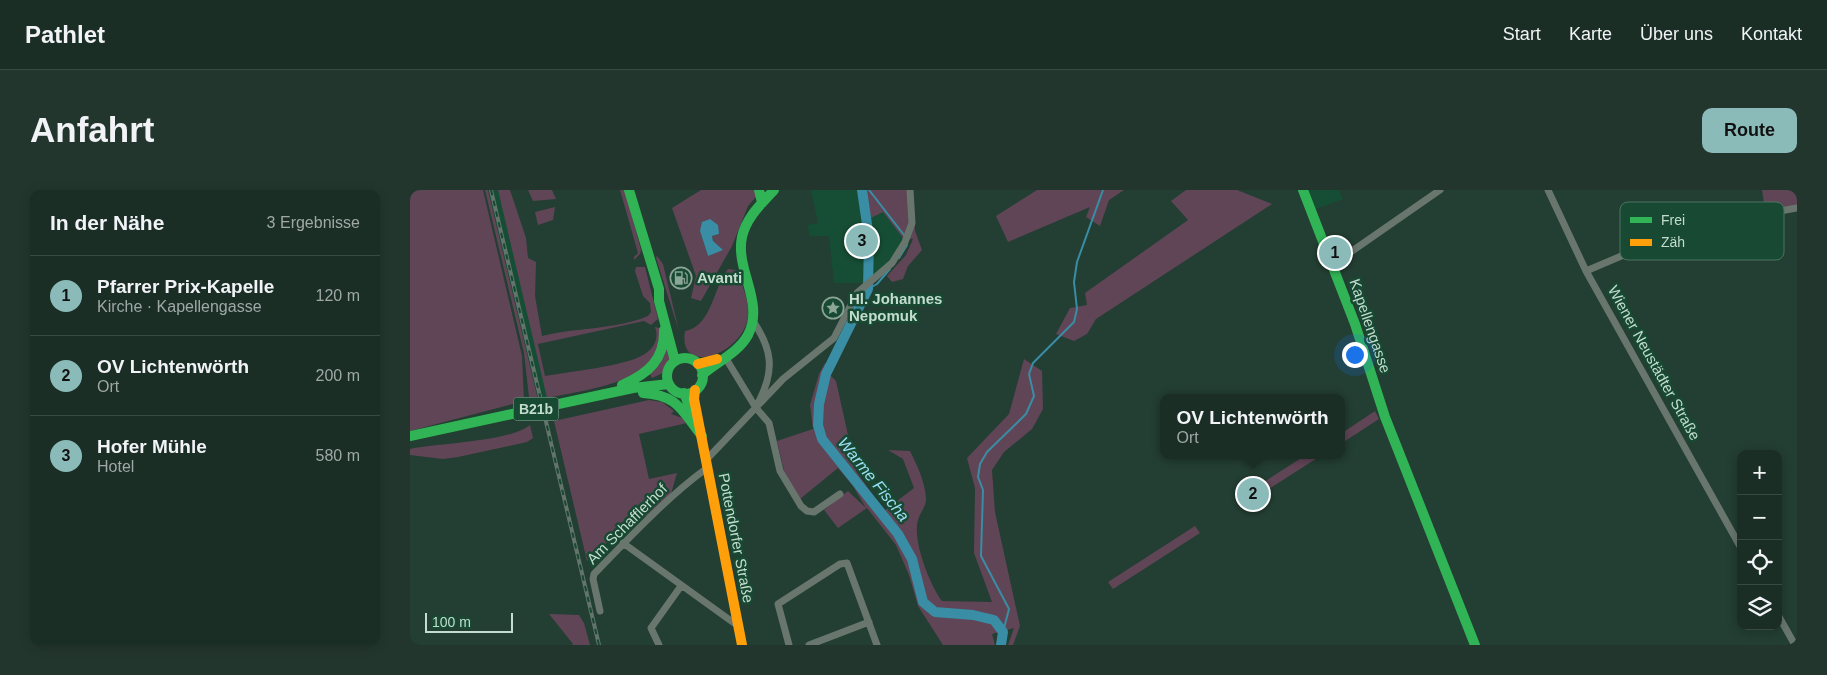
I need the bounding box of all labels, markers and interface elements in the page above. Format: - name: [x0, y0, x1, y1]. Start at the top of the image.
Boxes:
- text: Pathlet: [25, 21, 105, 48]
- text: Start: [1503, 24, 1541, 44]
- text: Karte: [1569, 24, 1612, 44]
- text: Über uns: [1640, 24, 1713, 44]
- text: Kontakt: [1741, 24, 1802, 44]
- button: Route: [1702, 108, 1797, 153]
- text: Anfahrt: [30, 110, 154, 149]
- legend: [1620, 202, 1784, 260]
- text: In der Nähe: [50, 211, 164, 234]
- text: Frei: [1661, 212, 1685, 228]
- text: 3 Ergebnisse: [267, 214, 360, 231]
- pin: 3: [846, 222, 878, 260]
- pin: 1: [1319, 234, 1351, 272]
- text: Zäh: [1661, 234, 1685, 250]
- fuel station icon: Avanti: [669, 266, 693, 290]
- place label: Avanti: [697, 269, 742, 286]
- text: Pfarrer Prix-Kapelle: [97, 276, 274, 297]
- street label: Kapellengasse: [1346, 277, 1395, 375]
- street label: Wiener Neustädter Straße: [1605, 282, 1704, 443]
- text: 1: [62, 287, 70, 304]
- text: 120 m: [316, 287, 360, 304]
- place label: Hl. Johannes Nepomuk: [849, 290, 942, 324]
- place icon: Hl. Johannes Nepomuk: [821, 296, 845, 320]
- text: Kirche · Kapellengasse: [97, 298, 262, 315]
- your location: [1342, 342, 1368, 368]
- text: OV Lichtenwörth: [97, 356, 249, 377]
- text: 2: [62, 367, 70, 384]
- text: 200 m: [316, 367, 360, 384]
- text: Ort: [97, 378, 119, 395]
- popup: [1160, 394, 1345, 459]
- road number: B21b: [514, 398, 558, 420]
- text: OV Lichtenwörth: [1177, 407, 1329, 428]
- text: Ort: [1177, 429, 1199, 446]
- water label: Warme Fischa: [835, 434, 913, 525]
- text: Hofer Mühle: [97, 436, 207, 457]
- text: 3: [62, 447, 70, 464]
- text: 580 m: [316, 447, 360, 464]
- map controls: [1737, 450, 1782, 630]
- button: +: [1737, 450, 1782, 495]
- text: Hotel: [97, 458, 134, 475]
- street label: Pottendorfer Straße: [716, 472, 757, 604]
- pin: 2: [1237, 475, 1269, 513]
- street label: Am Schafflerhof: [583, 479, 671, 567]
- button: −: [1737, 495, 1782, 540]
- button: locate: [1737, 540, 1782, 585]
- button: layers: [1737, 585, 1782, 630]
- scale bar: [425, 610, 512, 633]
- text: 100 m: [432, 614, 471, 630]

